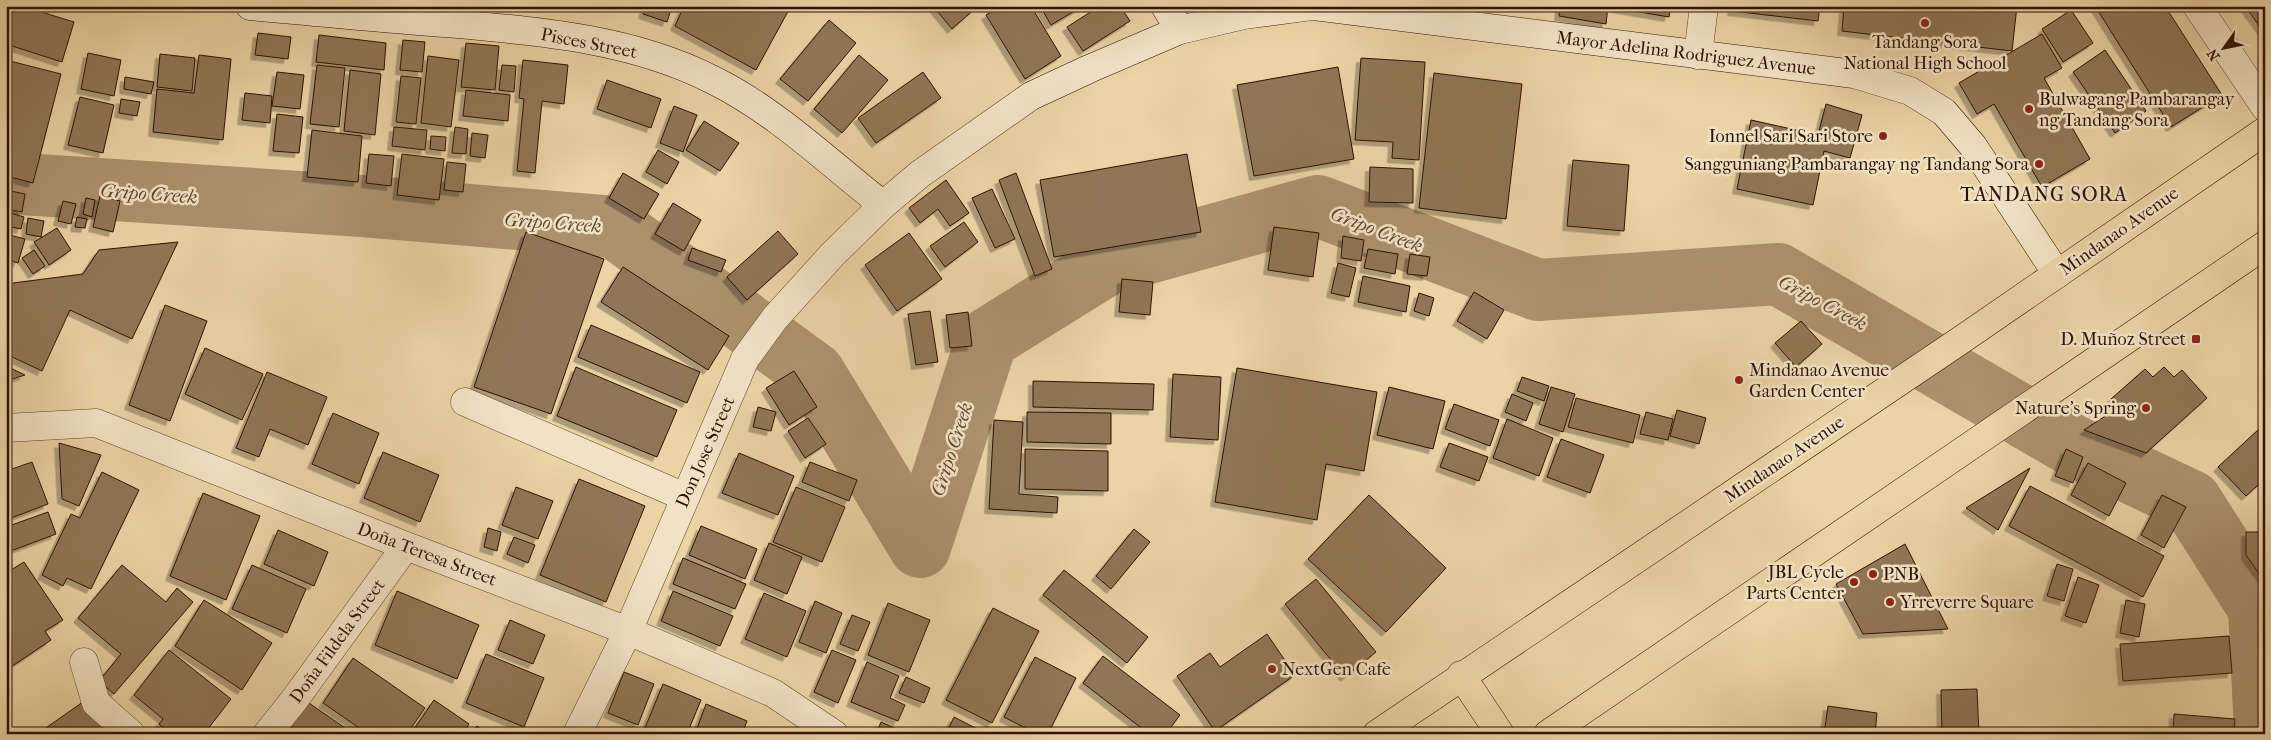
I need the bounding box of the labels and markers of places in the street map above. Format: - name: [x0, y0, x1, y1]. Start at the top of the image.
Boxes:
- marker: Tandang Sora National High School: [1919, 17, 1931, 29]
- place label: Tandang Sora National High School: [1843, 32, 2007, 74]
- place label: Bulwagang Pambarangay ng Tandang Sora: [2039, 89, 2236, 131]
- marker: Bulwagang Pambarangay ng Tandang Sora: [2023, 103, 2035, 115]
- place label: Ionnel Sari Sari Store: [1709, 126, 1873, 147]
- marker: Ionnel Sari Sari Store: [1877, 130, 1889, 142]
- place label: Sangguniang Pambarangay ng Tandang Sora: [1684, 154, 2030, 175]
- marker: Sangguniang Pambarangay ng Tandang Sora: [2033, 158, 2045, 170]
- place label: D. Muñoz Street: [2060, 329, 2187, 350]
- marker: D. Muñoz Street: [2190, 333, 2202, 345]
- place label: Mindanao Avenue Garden Center: [1749, 360, 1889, 402]
- marker: Mindanao Avenue Garden Center: [1733, 374, 1745, 386]
- place label: Nature's Spring: [2015, 398, 2136, 419]
- marker: Nature's Spring: [2140, 402, 2152, 414]
- place label: JBL Cycle Parts Center: [1746, 562, 1844, 604]
- place label: PNB: [1883, 564, 1919, 585]
- marker: PNB: [1867, 568, 1879, 580]
- marker: JBL Cycle Parts Center: [1848, 576, 1860, 588]
- place label: Yrreverre Square: [1899, 592, 2034, 613]
- marker: Yrreverre Square: [1884, 596, 1896, 608]
- place label: NextGen Cafe: [1282, 659, 1391, 680]
- marker: NextGen Cafe: [1266, 663, 1278, 675]

